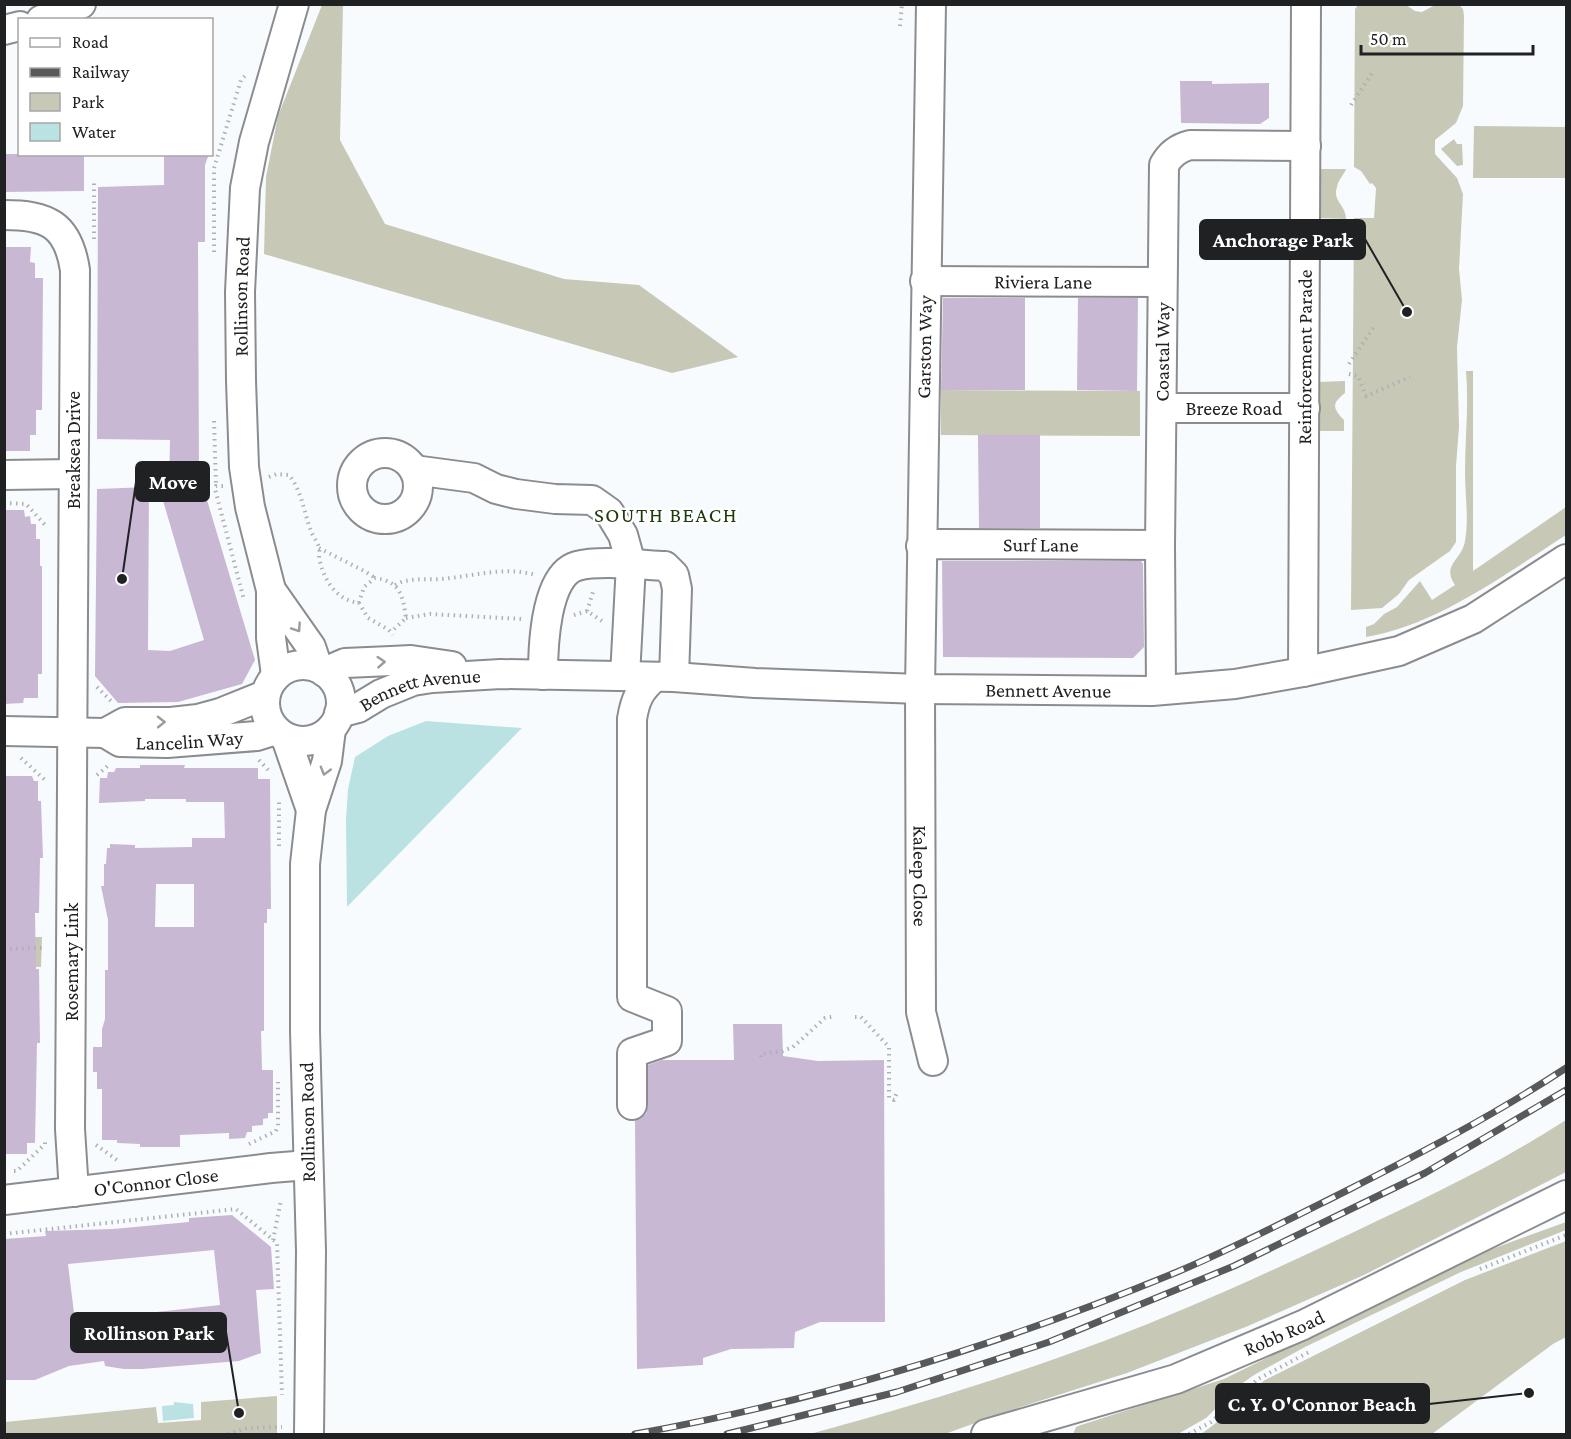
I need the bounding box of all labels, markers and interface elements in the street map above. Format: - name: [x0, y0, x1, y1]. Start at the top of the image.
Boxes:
- legend: [18, 18, 213, 156]
- scale bar: [1361, 18, 1534, 56]
- text: 50 m: [1370, 29, 1407, 49]
- text: Road: [72, 32, 109, 52]
- text: Railway: [72, 62, 130, 82]
- text: Park: [72, 92, 104, 112]
- text: Water: [72, 122, 117, 142]
- callout: Anchorage Park: [1200, 220, 1365, 259]
- text: Anchorage Park: [1212, 228, 1354, 252]
- street label: Rollinson Road: [229, 235, 254, 357]
- street label: Reinforcement Parade: [1293, 269, 1316, 445]
- street label: Riviera Lane: [994, 270, 1092, 293]
- street label: Garston Way: [912, 294, 937, 399]
- street label: Coastal Way: [1151, 301, 1175, 402]
- street label: Breaksea Drive: [62, 391, 84, 509]
- street label: Breeze Road: [1186, 397, 1283, 419]
- callout: Move: [136, 462, 209, 501]
- text: Move: [149, 470, 198, 494]
- district label: SOUTH BEACH: [594, 503, 738, 527]
- street label: Surf Lane: [1003, 533, 1079, 556]
- one-way arrow: [290, 621, 301, 632]
- one-way arrow: [377, 656, 386, 669]
- street label: Bennett Avenue: [355, 664, 481, 716]
- street label: Bennett Avenue: [985, 679, 1111, 702]
- one-way arrow: [156, 716, 165, 728]
- street label: Lancelin Way: [135, 726, 245, 754]
- one-way arrow: [319, 766, 332, 776]
- street label: Kaleep Close: [909, 825, 932, 927]
- street label: Rosemary Link: [60, 902, 83, 1021]
- street label: Rollinson Road: [295, 1061, 319, 1182]
- street label: O'Connor Close: [92, 1163, 220, 1200]
- street label: Robb Road: [1240, 1305, 1328, 1360]
- callout: Rollinson Park: [71, 1313, 226, 1352]
- text: Rollinson Park: [84, 1321, 215, 1345]
- callout: C. Y. O'Connor Beach: [1216, 1384, 1429, 1423]
- text: C. Y. O'Connor Beach: [1228, 1392, 1416, 1416]

